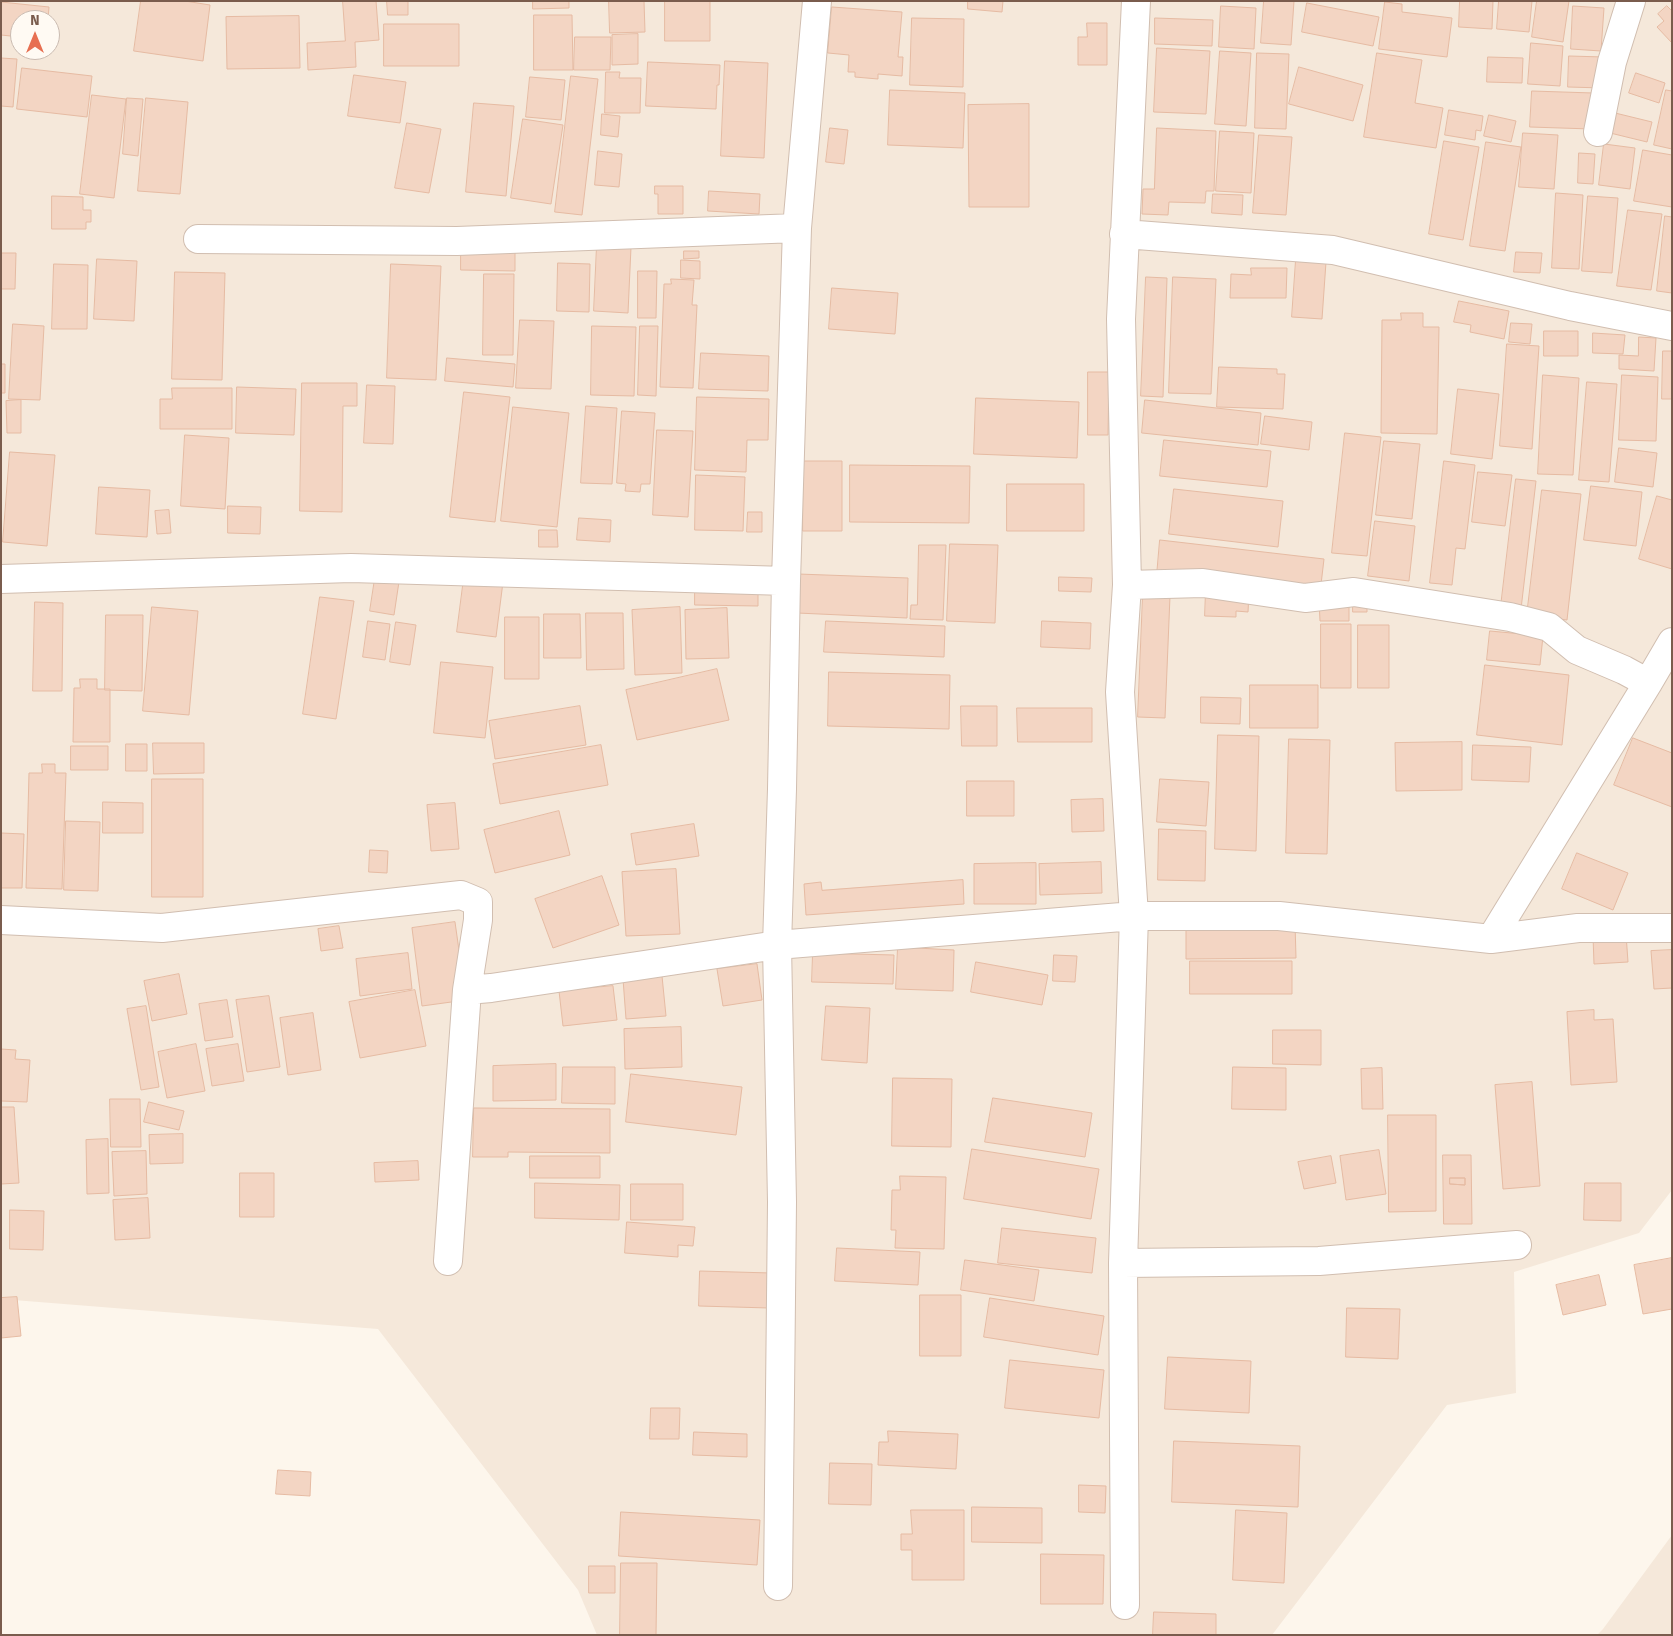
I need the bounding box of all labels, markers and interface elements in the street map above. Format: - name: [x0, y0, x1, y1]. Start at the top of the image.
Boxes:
- north arrow: [10, 10, 60, 60]
- text: N: [30, 12, 40, 29]

